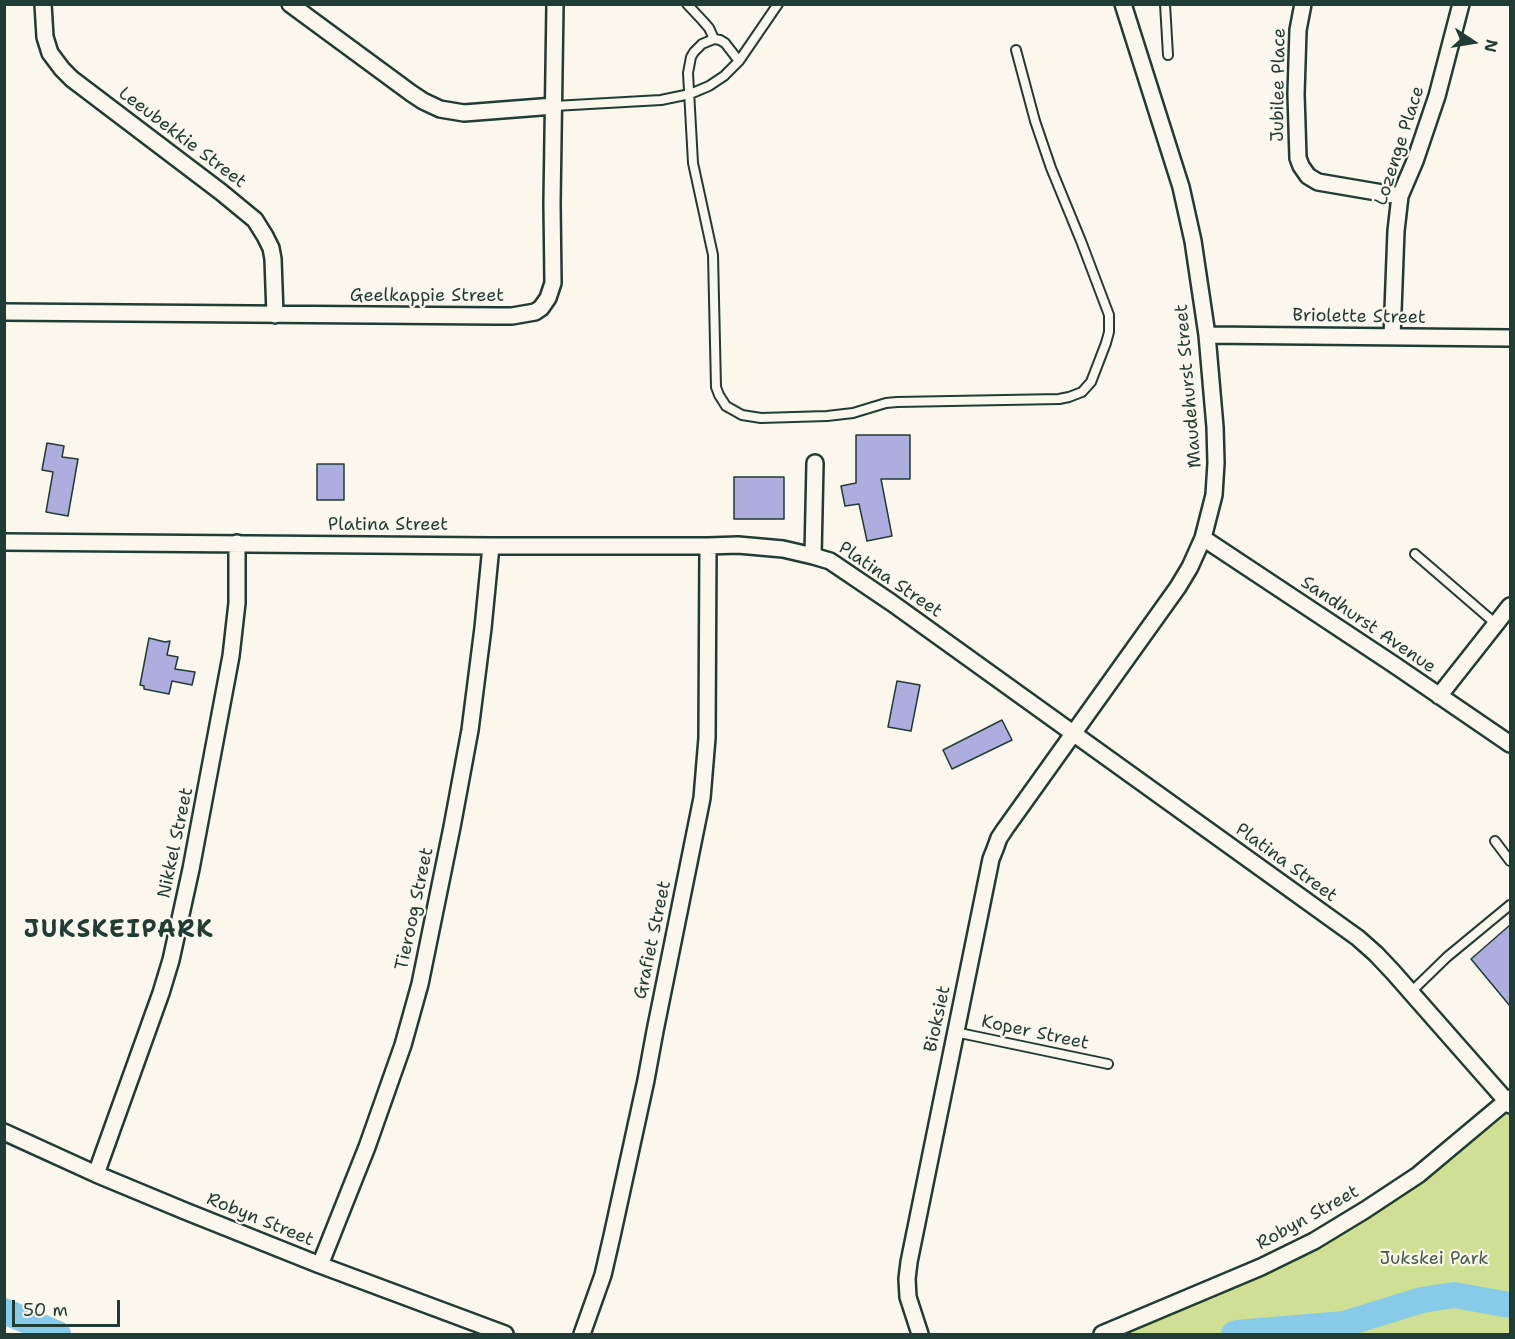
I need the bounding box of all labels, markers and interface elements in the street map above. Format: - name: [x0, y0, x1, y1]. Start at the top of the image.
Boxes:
- north arrow: [1443, 12, 1503, 72]
- street label: Jubilee Place: [1267, 28, 1291, 142]
- text: N: [1480, 37, 1503, 54]
- street label: Leeubekkie Street: [114, 83, 250, 193]
- street label: Lozenge Place: [1371, 84, 1429, 208]
- street label: Geelkappie Street: [350, 285, 504, 307]
- street label: Maudehurst Street: [1171, 303, 1207, 469]
- street label: Briolette Street: [1292, 305, 1426, 329]
- street label: Platina Street: [328, 514, 448, 536]
- street label: Platina Street: [834, 537, 946, 623]
- street label: Sandhurst Avenue: [1296, 572, 1440, 678]
- street label: Nikkel Street: [154, 786, 198, 900]
- street label: Platina Street: [1231, 819, 1341, 907]
- street label: Tieroog Street: [391, 846, 439, 972]
- street label: Grafiet Street: [630, 879, 676, 1001]
- district label: JUKSKEIPARK: [24, 917, 214, 945]
- street label: Bioksiet: [920, 984, 956, 1054]
- street label: Koper Street: [979, 1011, 1091, 1055]
- street label: Robyn Street: [1253, 1181, 1363, 1255]
- street label: Robyn Street: [203, 1189, 317, 1251]
- park label: Jukskei Park: [1379, 1248, 1489, 1270]
- scale bar: [15, 1288, 123, 1326]
- text: 50 m: [23, 1298, 68, 1322]

